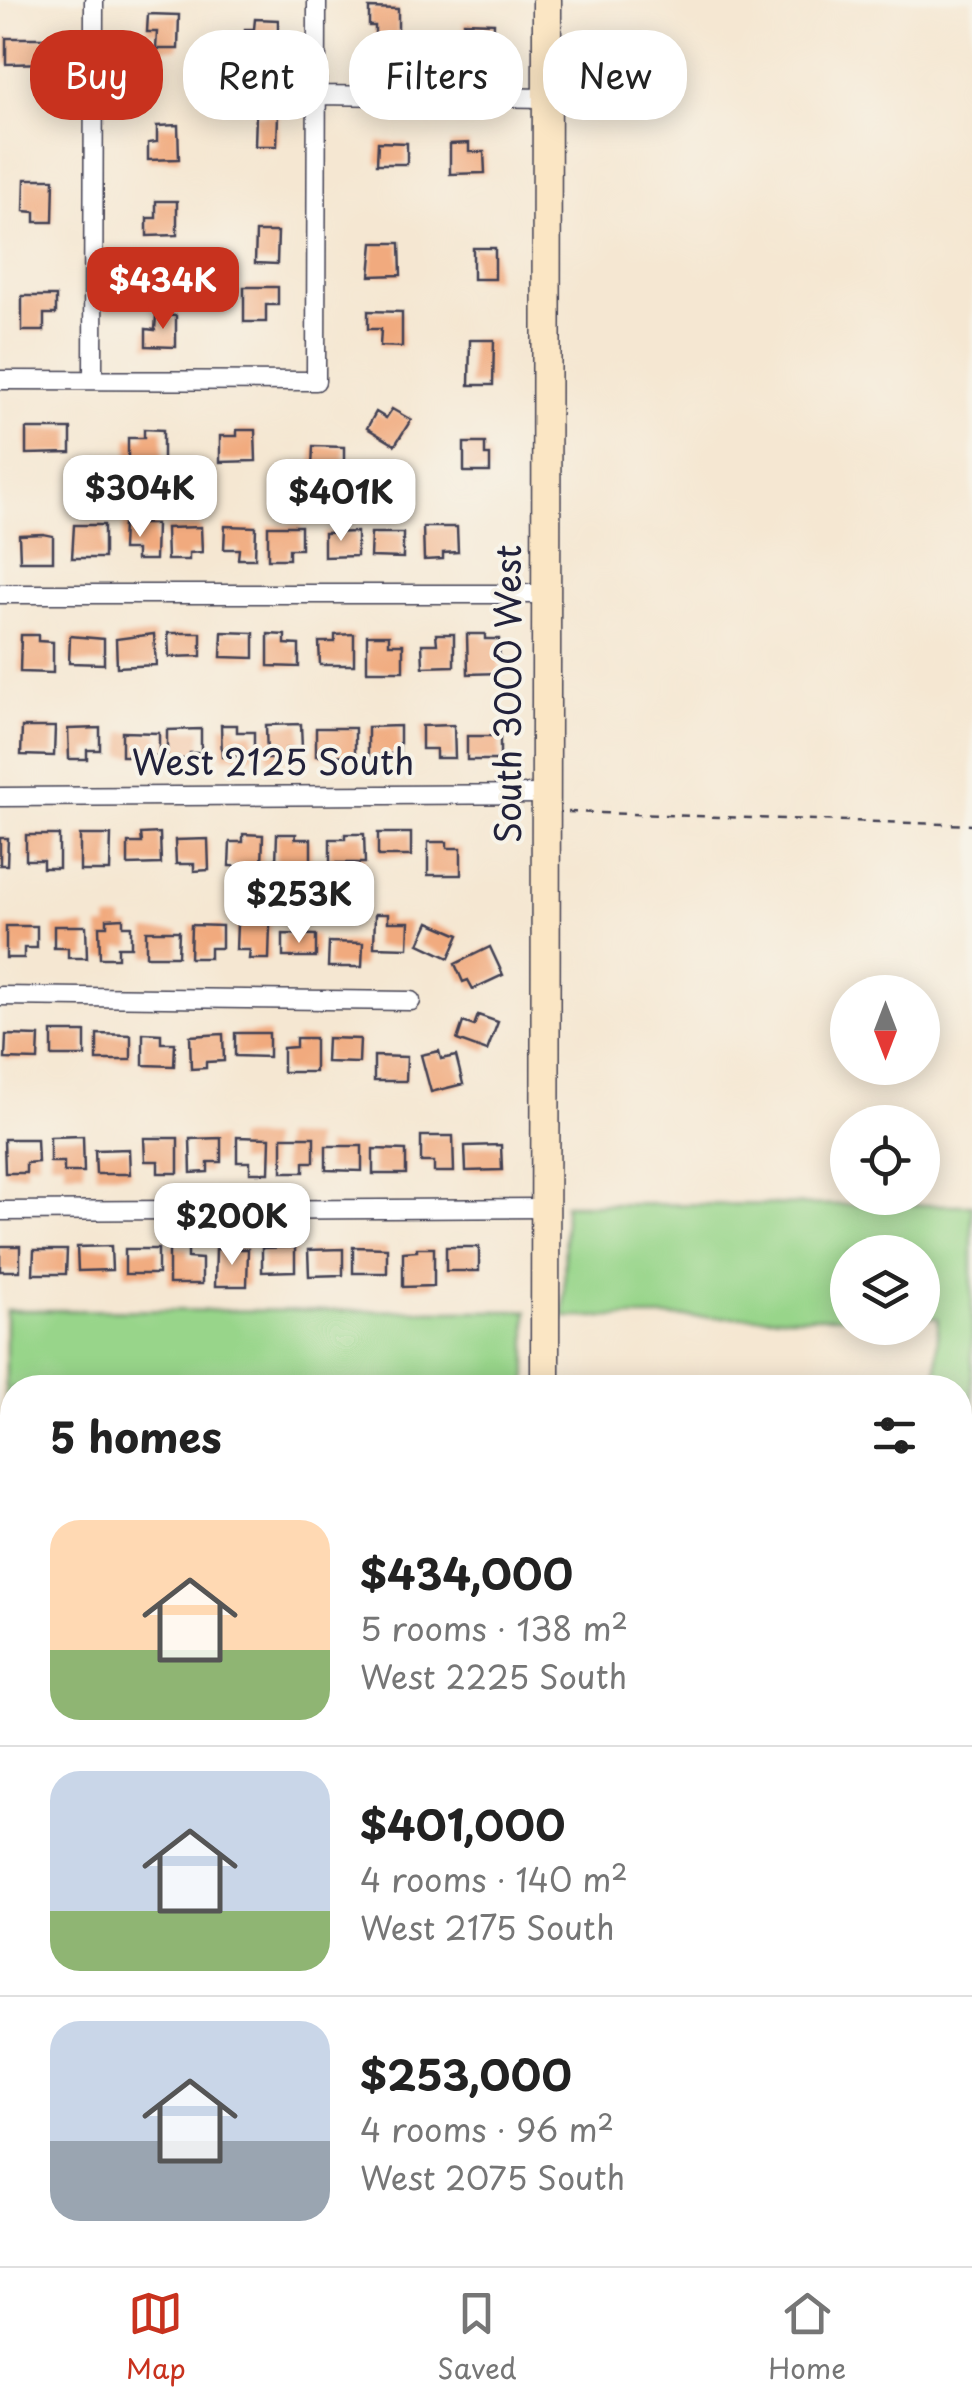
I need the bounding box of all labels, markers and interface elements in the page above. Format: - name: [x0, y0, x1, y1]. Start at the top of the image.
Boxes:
- chip: Buy: [30, 30, 163, 120]
- chip: Rent: [183, 30, 329, 120]
- chip: Filters: [349, 30, 523, 120]
- chip: New: [543, 30, 687, 120]
- pin: $434K: [93, 247, 233, 332]
- text: $434K: [109, 255, 217, 303]
- pin: $304K: [70, 455, 210, 540]
- pin: $401K: [271, 459, 411, 544]
- text: $304K: [85, 463, 195, 511]
- text: $401K: [288, 467, 394, 515]
- street label: South 3000 West: [480, 545, 533, 843]
- street label: West 2125 South: [132, 734, 414, 787]
- pin: $253K: [229, 861, 369, 946]
- text: $253K: [246, 869, 352, 917]
- north arrow: [830, 975, 940, 1085]
- map controls: [830, 975, 940, 1345]
- button: locate: [830, 1105, 940, 1215]
- pin: $200K: [162, 1183, 302, 1268]
- text: $200K: [176, 1191, 288, 1239]
- button: layers: [830, 1235, 940, 1345]
- text: 5 homes: [50, 1404, 222, 1467]
- icon: filters: [867, 1408, 922, 1463]
- text: $434,000: [360, 1541, 573, 1604]
- icon: home: [130, 1560, 250, 1680]
- text: 5 rooms · 138 m²: [360, 1604, 628, 1652]
- text: West 2225 South: [360, 1652, 627, 1700]
- text: $401,000: [360, 1792, 565, 1855]
- icon: home: [130, 1811, 250, 1931]
- text: 4 rooms · 140 m²: [360, 1855, 628, 1903]
- text: West 2175 South: [360, 1903, 615, 1951]
- text: $253,000: [360, 2042, 572, 2105]
- icon: home: [130, 2061, 250, 2181]
- text: 4 rooms · 96 m²: [360, 2105, 614, 2153]
- text: West 2075 South: [360, 2153, 625, 2201]
- tab: Map: [126, 2286, 186, 2389]
- tab: Saved: [437, 2286, 517, 2389]
- tab: Home: [768, 2286, 846, 2389]

